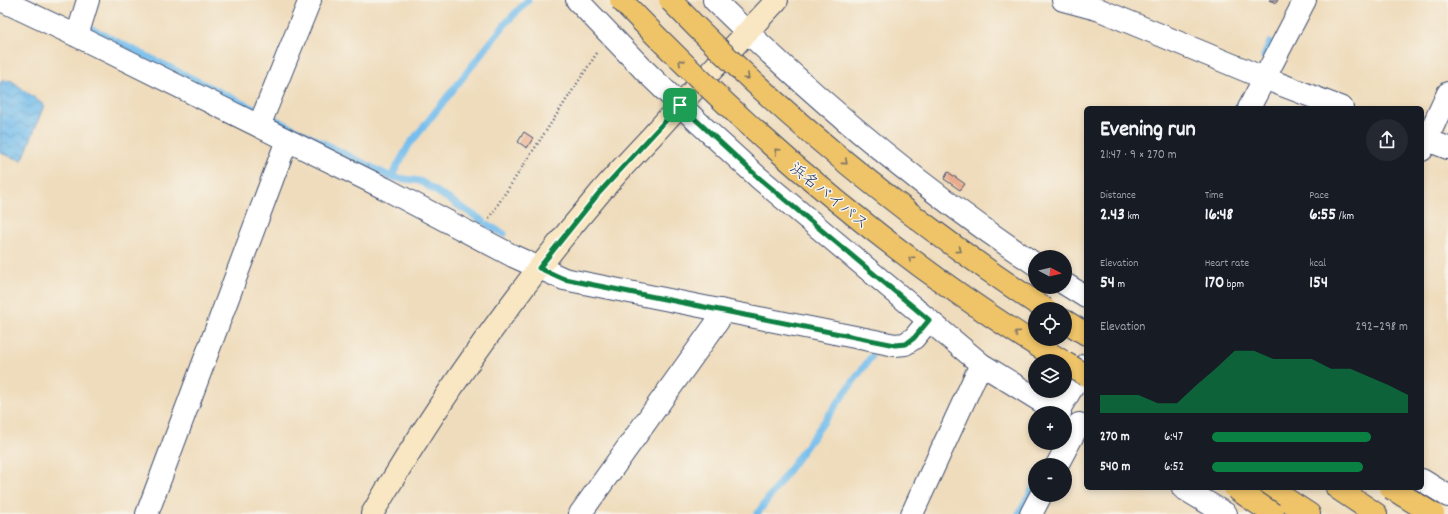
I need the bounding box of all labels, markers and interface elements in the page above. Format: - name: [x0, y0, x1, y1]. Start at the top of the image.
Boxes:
- one-way arrow: [678, 59, 686, 67]
- one-way arrow: [742, 72, 750, 79]
- pin: [663, 88, 697, 122]
- icon: arrive: [669, 94, 691, 116]
- text: Evening run: [1100, 115, 1196, 146]
- button: share: [1366, 119, 1408, 161]
- text: 21:47 · 9 × 270 m: [1100, 146, 1177, 165]
- one-way arrow: [774, 148, 781, 155]
- street label: 浜名バイパス: [784, 158, 873, 236]
- one-way arrow: [840, 158, 848, 165]
- text: Distance: [1100, 188, 1136, 204]
- text: Time: [1205, 188, 1223, 204]
- text: Pace: [1309, 188, 1329, 204]
- text: 2.43: [1100, 204, 1125, 228]
- text: 16:48: [1205, 204, 1233, 228]
- text: 6:55: [1309, 204, 1336, 228]
- text: km: [1125, 209, 1139, 225]
- text: /km: [1336, 209, 1354, 225]
- one-way arrow: [955, 245, 962, 253]
- north arrow: [1028, 250, 1072, 294]
- map controls: [1028, 250, 1072, 502]
- one-way arrow: [908, 256, 915, 263]
- text: Elevation: [1100, 256, 1138, 272]
- text: Heart rate: [1205, 256, 1249, 272]
- text: kcal: [1309, 256, 1326, 272]
- text: 54: [1100, 272, 1115, 296]
- text: 170: [1205, 272, 1224, 296]
- text: 154: [1309, 272, 1328, 296]
- text: m: [1115, 277, 1125, 293]
- text: bpm: [1224, 277, 1244, 293]
- button: locate: [1028, 302, 1072, 346]
- text: Elevation: [1100, 318, 1145, 337]
- text: 292–298 m: [1355, 318, 1408, 337]
- one-way arrow: [1014, 330, 1021, 338]
- button: layers: [1028, 354, 1072, 398]
- button: +: [1028, 406, 1072, 450]
- text: 270 m: [1100, 428, 1130, 447]
- text: 6:47: [1164, 428, 1183, 447]
- button: −: [1028, 458, 1072, 502]
- text: 540 m: [1100, 458, 1130, 477]
- text: 6:52: [1164, 458, 1184, 477]

